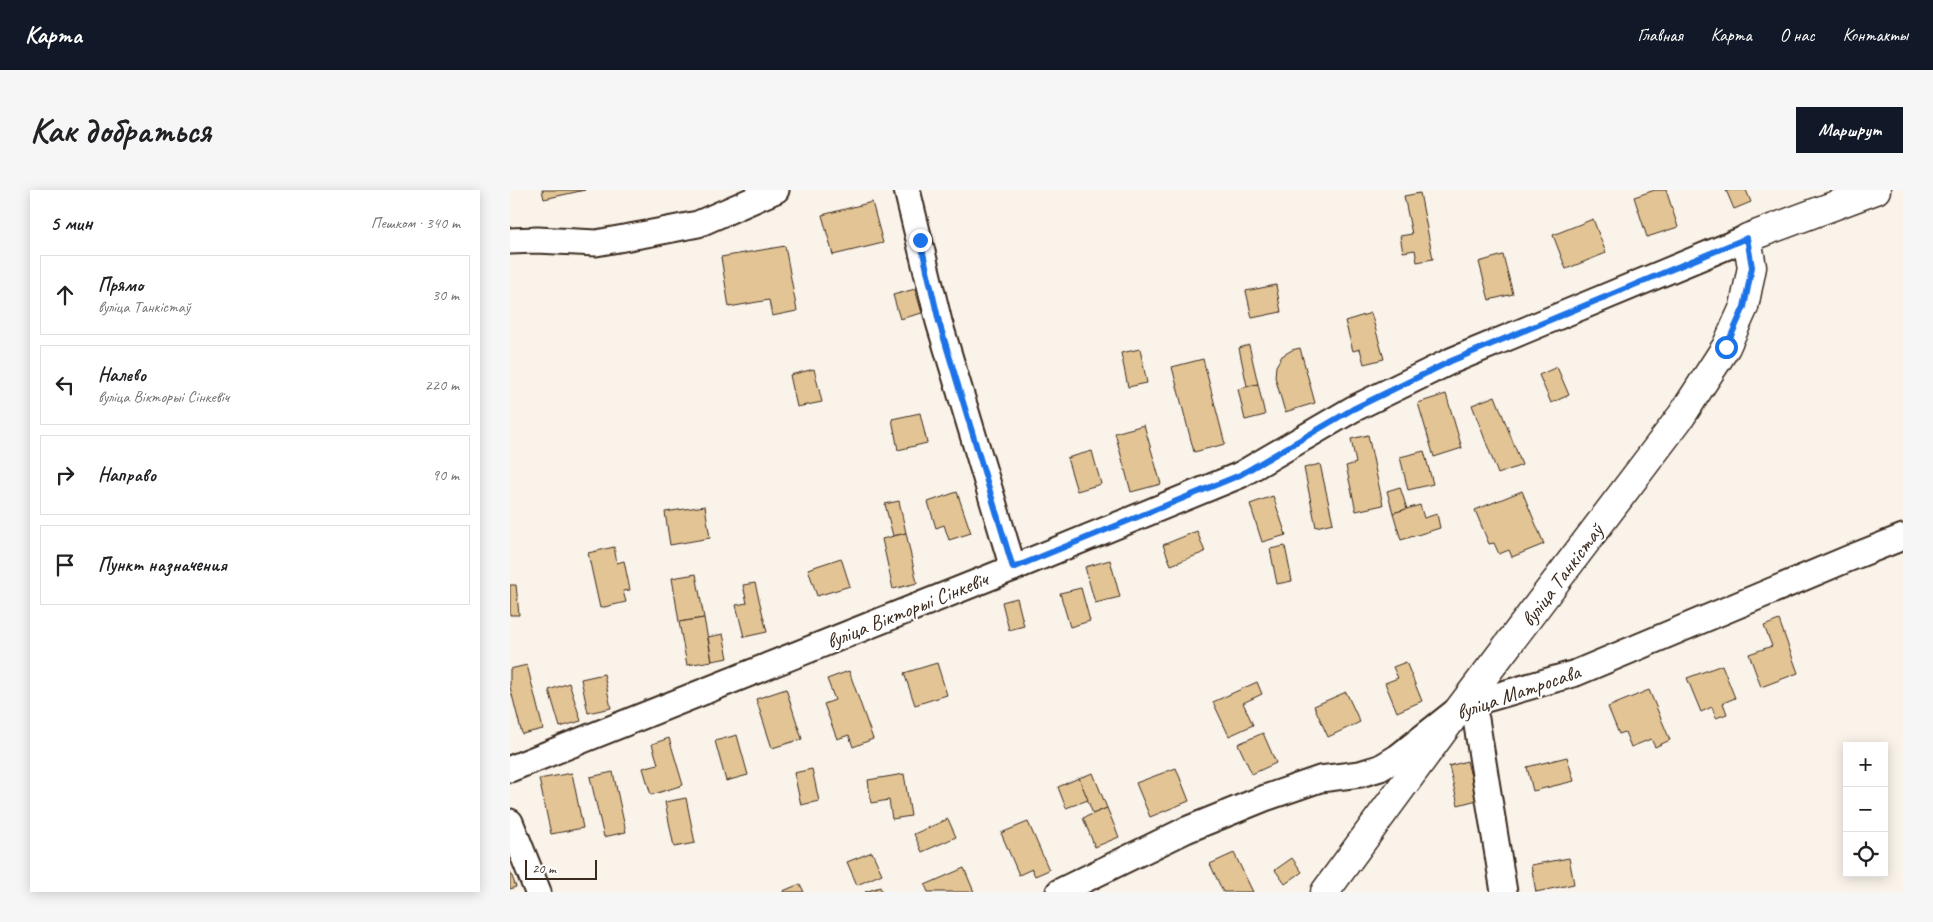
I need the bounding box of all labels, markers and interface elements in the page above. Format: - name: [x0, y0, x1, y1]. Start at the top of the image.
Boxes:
- text: Карта: [25, 20, 82, 50]
- text: Главная: [1638, 24, 1683, 46]
- text: Карта: [1711, 24, 1752, 46]
- text: О нас: [1780, 24, 1815, 46]
- text: Контакты: [1843, 24, 1908, 46]
- button: Маршрут: [1796, 107, 1903, 153]
- text: Как добраться: [30, 108, 211, 153]
- text: 5 мин: [50, 210, 92, 236]
- text: Пешком · 340 m: [371, 213, 460, 233]
- route end: [909, 229, 932, 252]
- text: Прямо: [98, 273, 143, 297]
- icon: ahead: [51, 281, 79, 309]
- text: 30 m: [432, 285, 459, 305]
- text: вуліца Танкістаў: [98, 297, 191, 317]
- route start: [1715, 336, 1738, 359]
- text: Налево: [98, 363, 146, 387]
- icon: left: [51, 371, 79, 399]
- text: 220 m: [425, 375, 459, 395]
- text: вуліца Вікторыі Сінкевіч: [98, 387, 229, 407]
- icon: right: [51, 461, 79, 489]
- text: Направо: [98, 463, 156, 487]
- text: 90 m: [432, 465, 459, 485]
- street label: вуліца Танкістаў: [1515, 518, 1610, 631]
- icon: arrive: [51, 551, 79, 579]
- text: Пункт назначения: [98, 553, 227, 577]
- street label: вуліца Вікторыі Сінкевіч: [822, 565, 993, 654]
- street label: вуліца Матросава: [1453, 658, 1585, 725]
- map controls: [1843, 742, 1888, 877]
- button: +: [1843, 742, 1888, 787]
- button: −: [1843, 787, 1888, 832]
- button: locate: [1843, 832, 1888, 877]
- scale bar: [525, 857, 598, 880]
- text: 20 m: [532, 860, 556, 877]

